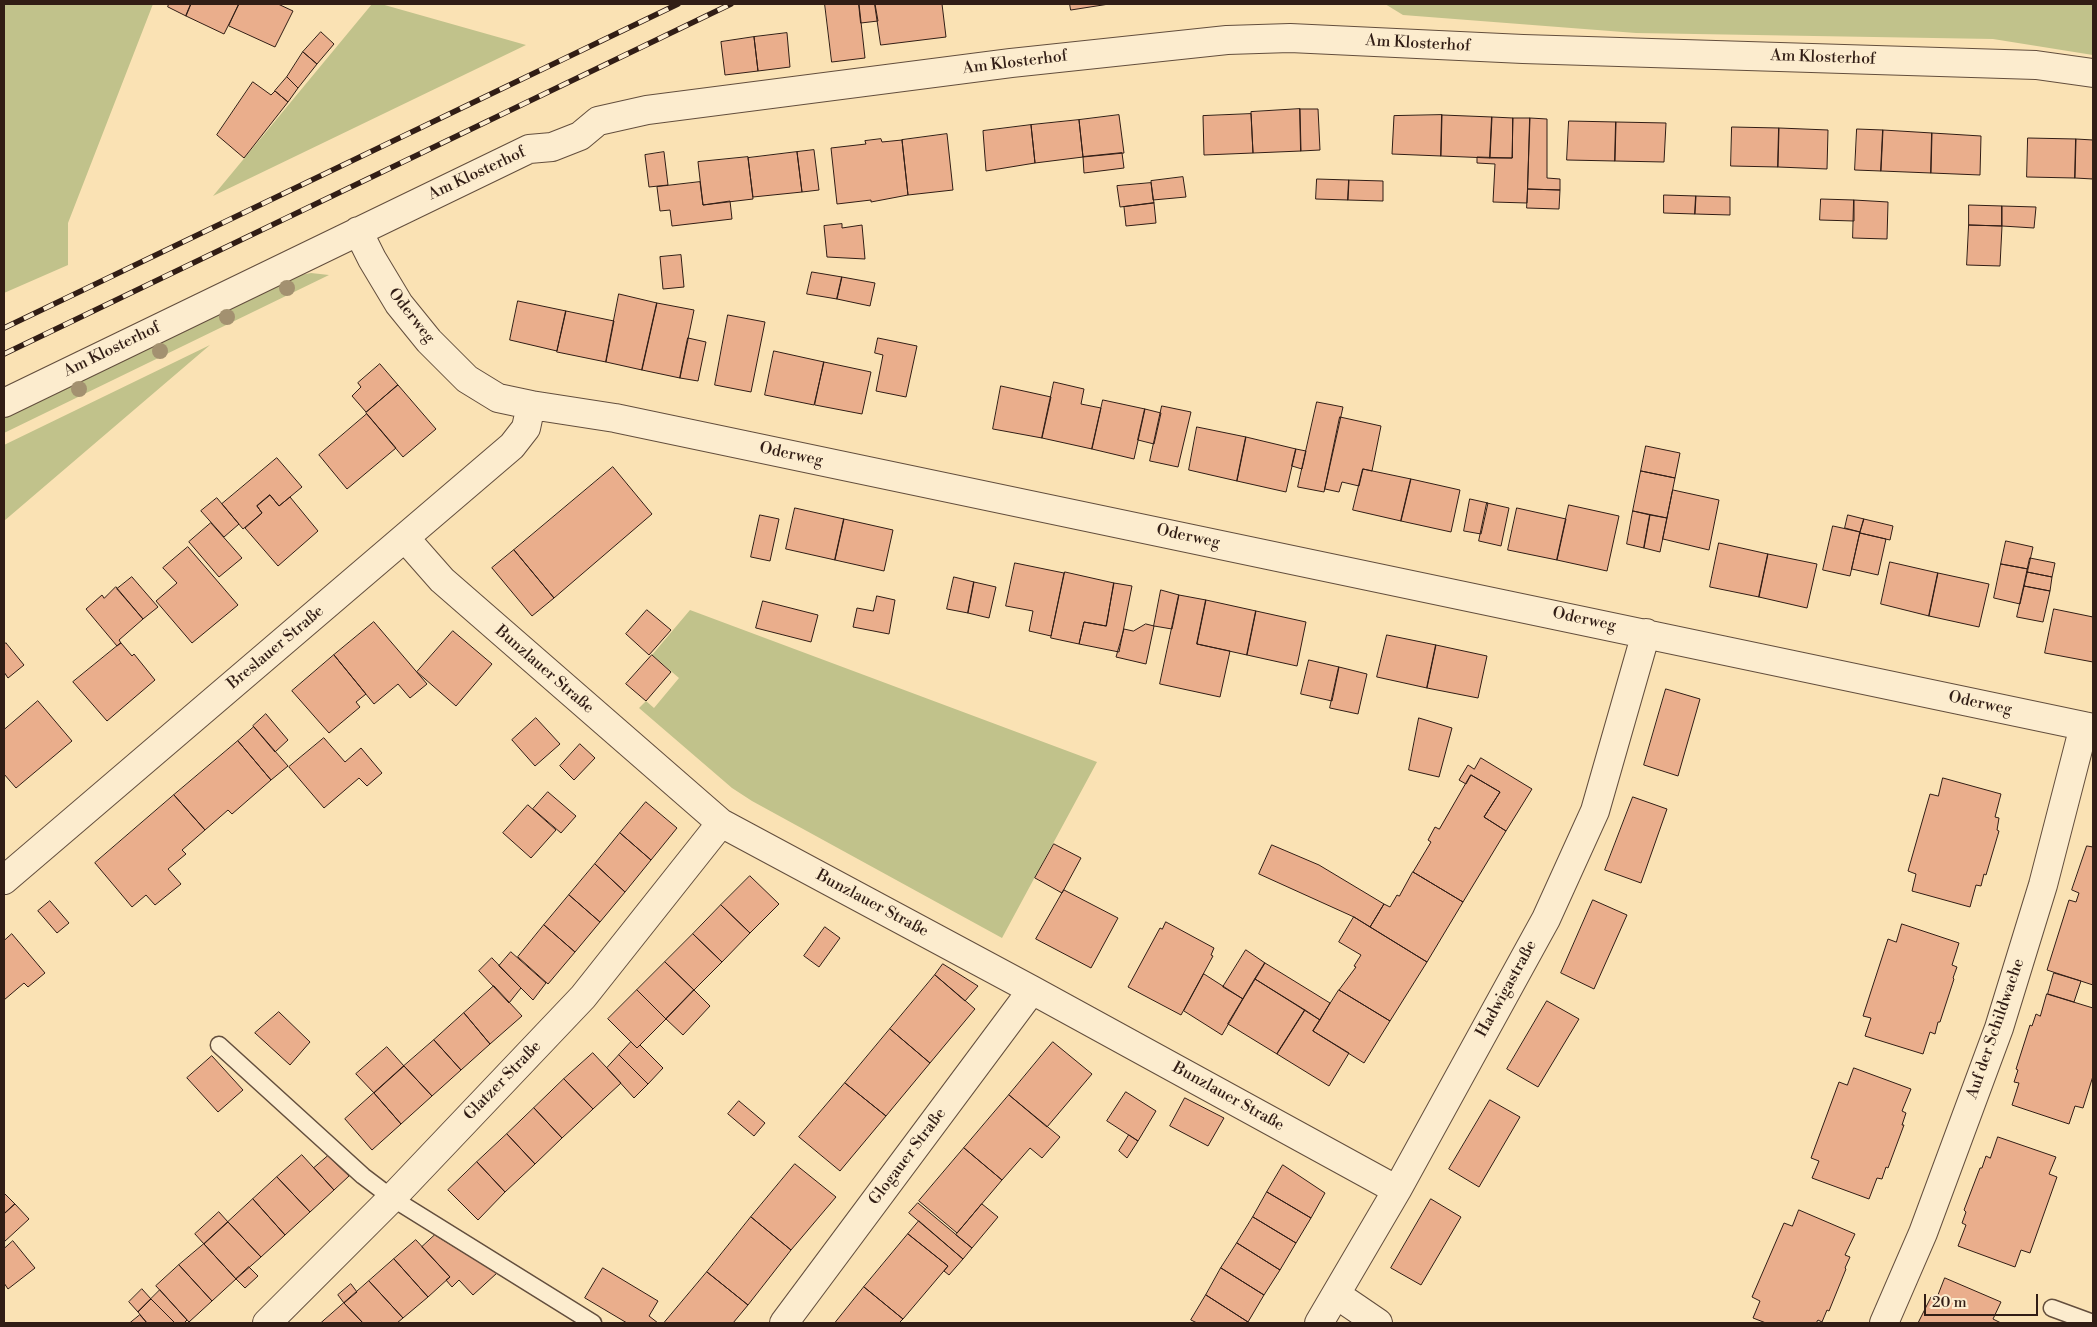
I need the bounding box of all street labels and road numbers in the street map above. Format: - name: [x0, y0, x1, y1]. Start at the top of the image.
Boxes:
- street label: Am Klosterhof: [1365, 32, 1471, 56]
- street label: Am Klosterhof: [962, 47, 1068, 79]
- street label: Am Klosterhof: [1770, 47, 1876, 69]
- street label: Am Klosterhof: [425, 143, 529, 205]
- street label: Oderweg: [384, 285, 438, 347]
- street label: Am Klosterhof: [61, 318, 163, 382]
- street label: Oderweg: [757, 439, 825, 471]
- street label: Oderweg: [1154, 521, 1222, 553]
- street label: Breslauer Straße: [224, 602, 328, 694]
- street label: Oderweg: [1550, 604, 1618, 636]
- street label: Bunzlauer Straße: [491, 622, 597, 718]
- street label: Oderweg: [1946, 688, 2014, 720]
- street label: Bunzlauer Straße: [812, 866, 932, 942]
- street label: Hadwigastraße: [1473, 937, 1541, 1041]
- street label: Auf der Schildwache: [1963, 956, 2029, 1102]
- street label: Glatzer Straße: [460, 1037, 546, 1125]
- street label: Bunzlauer Straße: [1169, 1058, 1287, 1136]
- street label: Glogauer Straße: [865, 1105, 951, 1209]

